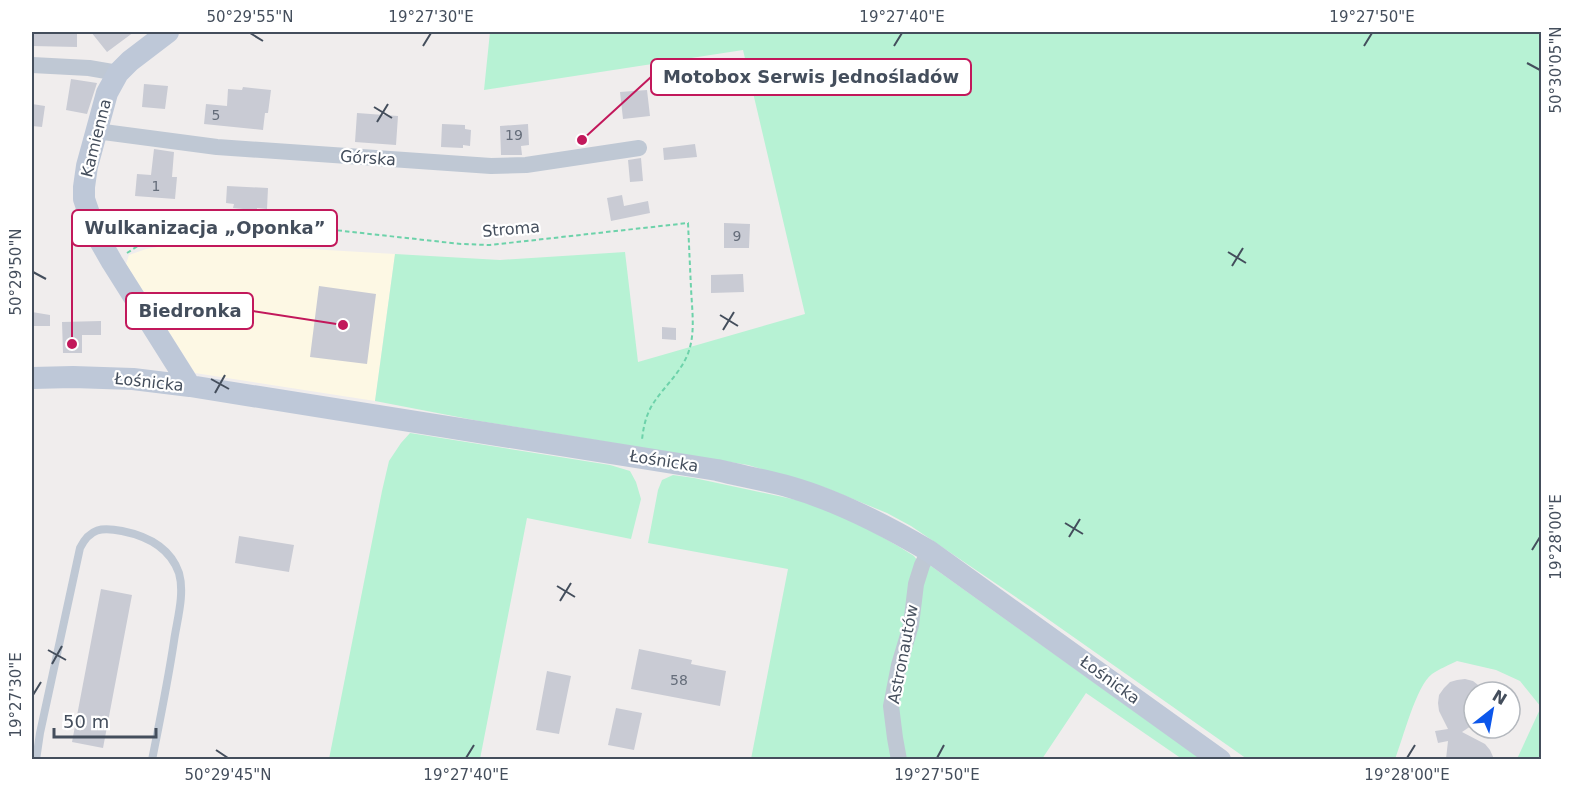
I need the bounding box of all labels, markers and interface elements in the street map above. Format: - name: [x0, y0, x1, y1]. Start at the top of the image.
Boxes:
- text: 50°29'55"N: [206, 8, 294, 26]
- text: 19°27'30"E: [388, 8, 474, 26]
- text: 19°27'40"E: [859, 8, 945, 26]
- text: 19°27'50"E: [1329, 8, 1415, 26]
- text: 50°30'05"N: [1547, 26, 1565, 114]
- callout: Motobox Serwis Jednośladów: [651, 59, 971, 95]
- text: Motobox Serwis Jednośladów: [663, 66, 959, 87]
- street label: Kamienna: [77, 97, 115, 179]
- house number: 5: [212, 107, 220, 123]
- house number: 19: [505, 127, 523, 143]
- street label: Górska: [339, 147, 397, 169]
- house number: 1: [152, 178, 160, 194]
- callout: Wulkanizacja „Oponka”: [72, 210, 337, 246]
- text: Wulkanizacja „Oponka”: [85, 217, 325, 238]
- street label: Stroma: [481, 217, 541, 241]
- text: 50°29'50"N: [7, 228, 25, 316]
- house number: 9: [733, 228, 741, 244]
- callout: Biedronka: [126, 293, 253, 329]
- text: Biedronka: [138, 300, 242, 321]
- street label: Łośnicka: [113, 369, 184, 395]
- street label: Łośnicka: [627, 446, 700, 476]
- text: 19°28'00"E: [1547, 494, 1565, 580]
- street label: Astronautów: [884, 603, 922, 705]
- street label: Łośnicka: [1076, 651, 1144, 708]
- text: 19°27'30"E: [7, 652, 25, 738]
- house number: 58: [670, 672, 688, 688]
- north arrow: [1462, 680, 1522, 740]
- text: N: [1489, 686, 1510, 709]
- scale bar: [54, 701, 156, 739]
- text: 50 m: [63, 711, 109, 732]
- text: 50°29'45"N: [184, 766, 272, 784]
- text: 19°27'40"E: [423, 766, 509, 784]
- text: 19°27'50"E: [894, 766, 980, 784]
- text: 19°28'00"E: [1364, 766, 1450, 784]

